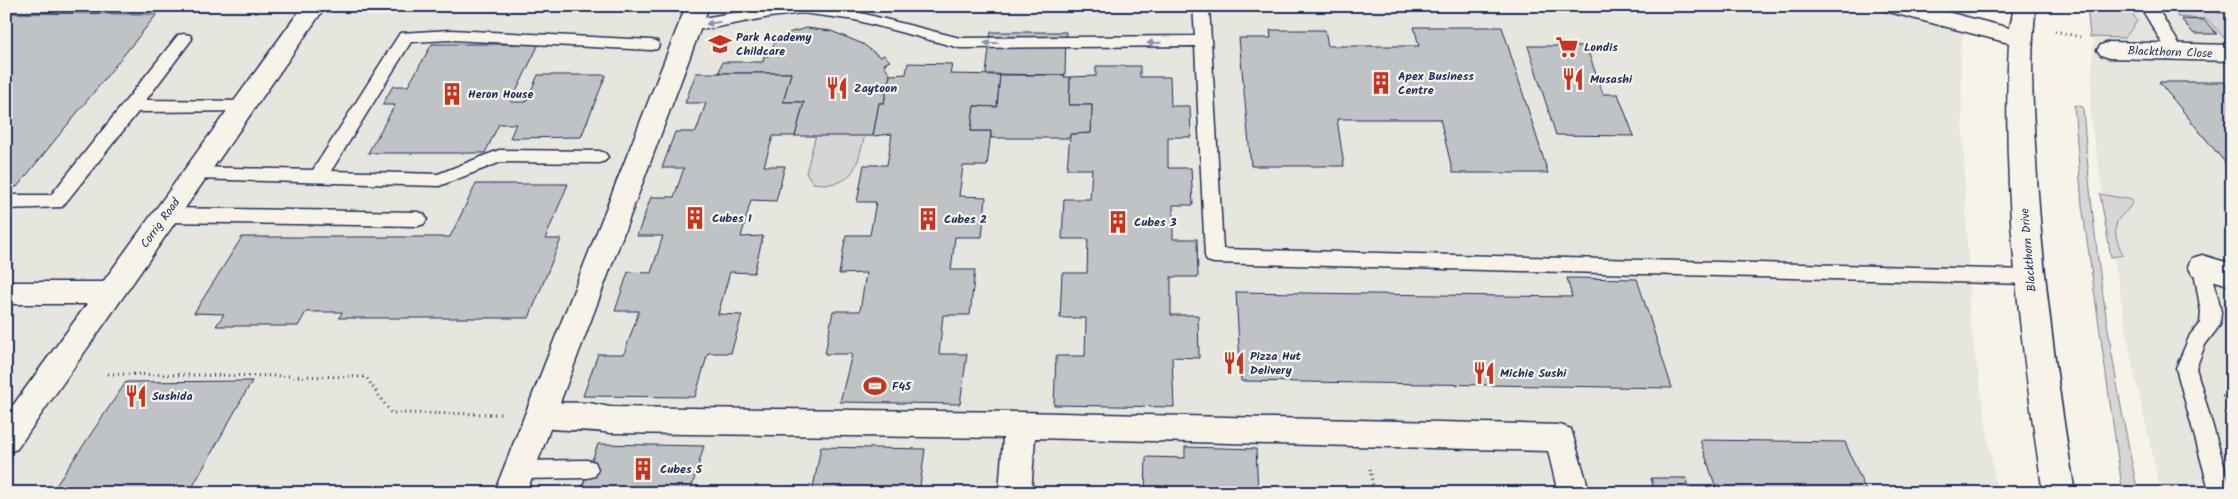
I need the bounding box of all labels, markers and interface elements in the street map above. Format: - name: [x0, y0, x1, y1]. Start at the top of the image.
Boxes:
- one-way arrow: [704, 20, 720, 28]
- place label: Park Academy Childcare: [736, 28, 812, 61]
- school or university icon: Park Academy Childcare: [707, 31, 733, 57]
- supermarket icon: Londis: [1554, 34, 1580, 60]
- place label: Londis: [1584, 38, 1618, 57]
- one-way arrow: [983, 39, 999, 47]
- one-way arrow: [1146, 39, 1162, 47]
- street label: Blackthorn Close: [2127, 42, 2213, 63]
- restaurant icon: Musashi: [1560, 66, 1586, 92]
- place label: Apex Business Centre: [1398, 67, 1474, 100]
- building icon: Apex Business Centre: [1368, 70, 1394, 96]
- place label: Musashi: [1590, 70, 1633, 89]
- restaurant icon: Zaytoon: [824, 75, 850, 101]
- place label: Zaytoon: [854, 79, 897, 98]
- building icon: Heron House: [439, 81, 465, 107]
- place label: Heron House: [468, 85, 533, 104]
- street label: Corrig Road: [136, 193, 186, 252]
- building icon: Cubes 1: [682, 205, 708, 231]
- building icon: Cubes 2: [915, 206, 941, 232]
- street label: Blackthorn Drive: [2015, 207, 2042, 293]
- place label: Cubes 1: [712, 209, 752, 228]
- building icon: Cubes 3: [1105, 209, 1131, 235]
- place label: Cubes 2: [944, 210, 987, 229]
- place label: Cubes 3: [1134, 213, 1177, 232]
- place label: Pizza Hut Delivery: [1250, 347, 1302, 380]
- restaurant icon: Pizza Hut Delivery: [1221, 350, 1247, 376]
- restaurant icon: Michie Sushi: [1471, 360, 1497, 386]
- place label: Michie Sushi: [1500, 364, 1567, 383]
- sports icon: F45: [862, 373, 888, 399]
- place label: F45: [892, 377, 912, 396]
- restaurant icon: Sushida: [123, 383, 149, 409]
- place label: Sushida: [152, 387, 193, 406]
- building icon: Cubes 5: [630, 456, 656, 482]
- place label: Cubes 5: [660, 460, 703, 479]

